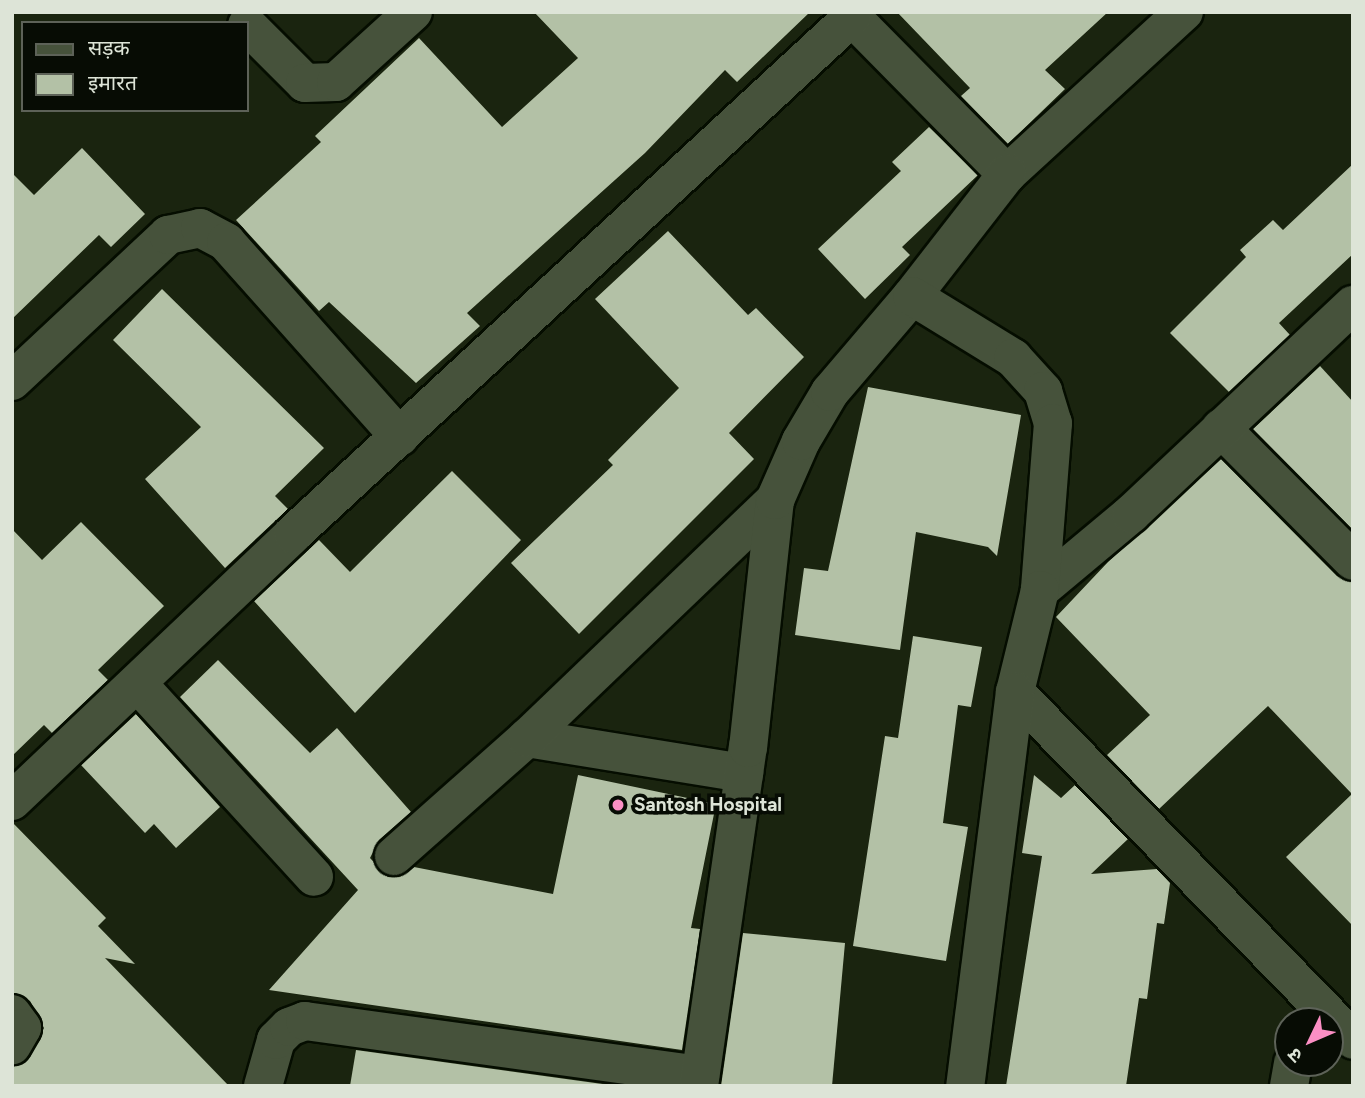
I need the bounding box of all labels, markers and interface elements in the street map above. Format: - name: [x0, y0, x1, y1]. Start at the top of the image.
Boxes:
- legend: [21, 21, 248, 112]
- text: सड़क: [88, 35, 130, 60]
- text: इमारत: [88, 70, 137, 95]
- place label: Santosh Hospital: [634, 794, 782, 816]
- marker: Santosh Hospital: [608, 795, 628, 815]
- north arrow: [1274, 1007, 1344, 1077]
- text: उ: [1283, 1044, 1307, 1068]

